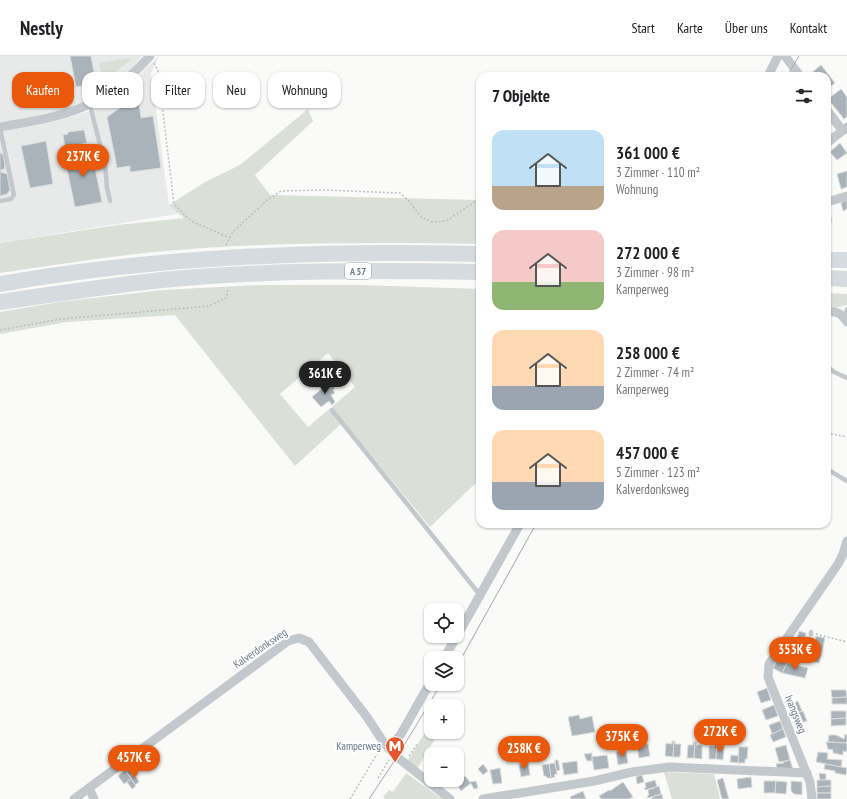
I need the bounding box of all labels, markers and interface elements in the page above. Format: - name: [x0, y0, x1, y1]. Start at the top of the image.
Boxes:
- text: Nestly: [20, 16, 63, 40]
- text: Start: [631, 19, 655, 37]
- text: Karte: [677, 19, 703, 37]
- text: Über uns: [725, 19, 768, 37]
- text: Kontakt: [790, 19, 827, 37]
- chip: Kaufen: [12, 72, 74, 108]
- chip: Mieten: [82, 72, 143, 108]
- chip: Filter: [151, 72, 205, 108]
- chip: Neu: [213, 72, 260, 108]
- chip: Wohnung: [268, 72, 341, 108]
- text: 7 Objekte: [492, 85, 550, 107]
- icon: filters: [793, 85, 815, 107]
- text: 361 000 €: [616, 142, 680, 164]
- pin: 237K €: [50, 144, 116, 178]
- icon: home: [524, 146, 572, 194]
- text: 237K €: [66, 148, 100, 165]
- text: 3 Zimmer · 110 m²: [616, 164, 700, 181]
- text: Wohnung: [616, 181, 658, 198]
- text: 272 000 €: [616, 242, 680, 264]
- icon: home: [524, 246, 572, 294]
- road number: A 57: [345, 263, 371, 279]
- text: 3 Zimmer · 98 m²: [616, 264, 694, 281]
- text: Kamperweg: [616, 281, 669, 298]
- text: 258 000 €: [616, 342, 680, 364]
- icon: home: [524, 346, 572, 394]
- pin: 361K €: [292, 361, 358, 395]
- text: 2 Zimmer · 74 m²: [616, 364, 694, 381]
- text: 361K €: [308, 365, 342, 382]
- text: Kamperweg: [616, 381, 669, 398]
- text: 457 000 €: [616, 442, 679, 464]
- icon: home: [524, 446, 572, 494]
- text: 5 Zimmer · 123 m²: [616, 464, 700, 481]
- text: Kalverdonksweg: [616, 481, 689, 498]
- map controls: [424, 603, 464, 787]
- button: locate: [424, 603, 464, 643]
- street label: Kalverdonksweg: [230, 625, 290, 671]
- pin: 353K €: [762, 637, 828, 671]
- text: 353K €: [778, 641, 812, 658]
- button: layers: [424, 651, 464, 691]
- street label: Ivangsweg: [782, 693, 810, 735]
- button: +: [424, 699, 464, 739]
- pin: 272K €: [687, 719, 753, 753]
- text: 272K €: [703, 723, 737, 740]
- pin: 375K €: [589, 724, 655, 758]
- text: 375K €: [605, 728, 639, 745]
- metro station icon: Kamperweg: [384, 735, 406, 763]
- pin: 258K €: [491, 736, 557, 770]
- place label: Kamperweg: [336, 739, 381, 753]
- text: 258K €: [507, 740, 541, 757]
- pin: 457K €: [101, 745, 167, 779]
- button: −: [424, 747, 464, 787]
- text: 457K €: [117, 749, 151, 766]

